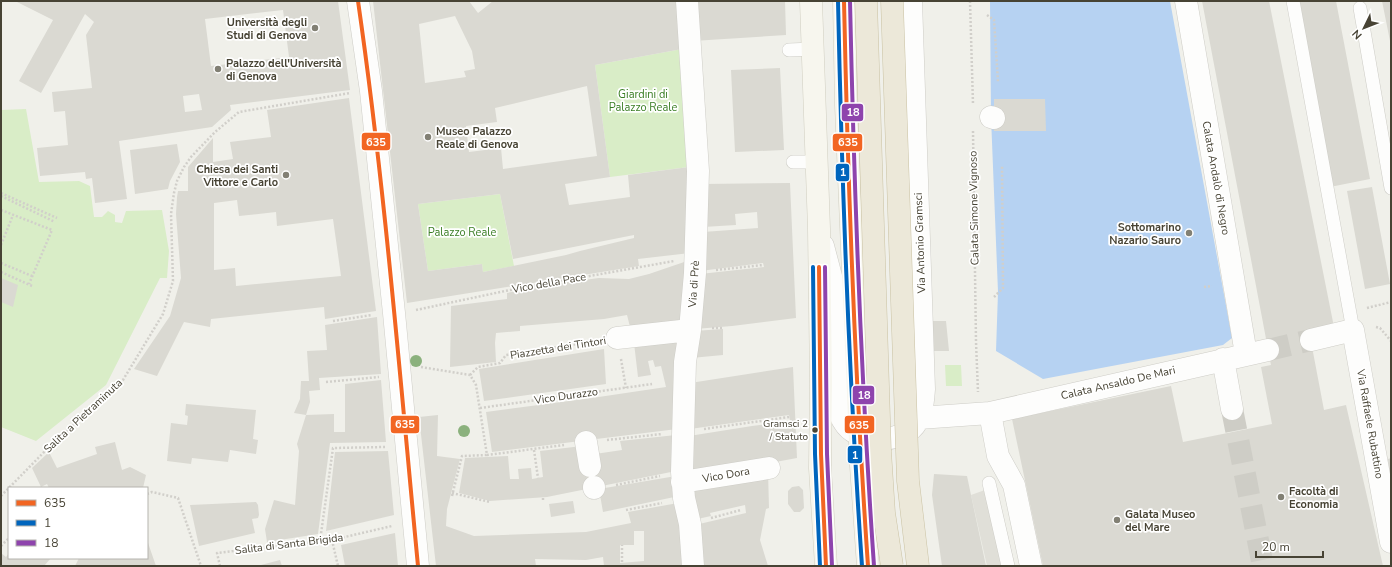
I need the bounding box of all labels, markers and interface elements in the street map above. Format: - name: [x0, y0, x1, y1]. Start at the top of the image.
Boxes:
- north arrow: [1344, 8, 1384, 48]
- place label: Università degli Studi di Genova: [226, 15, 307, 43]
- marker: Università degli Studi di Genova: [310, 23, 320, 33]
- text: N: [1349, 26, 1365, 43]
- place label: Palazzo dell'Università di Genova: [226, 56, 342, 84]
- marker: Palazzo dell'Università di Genova: [213, 64, 223, 74]
- park label: Giardini di Palazzo Reale: [609, 87, 677, 115]
- line badge: 18: [841, 103, 864, 122]
- text: 18: [846, 105, 860, 120]
- street label: Calata Andalò di Negro: [1199, 120, 1233, 236]
- place label: Museo Palazzo Reale di Genova: [436, 124, 519, 152]
- line badge: 635: [361, 132, 391, 151]
- marker: Museo Palazzo Reale di Genova: [423, 132, 433, 142]
- line badge: 635: [832, 133, 863, 152]
- text: 635: [366, 135, 386, 150]
- text: 635: [838, 135, 858, 150]
- street label: Calata Simone Vignoso: [965, 150, 983, 266]
- place label: Chiesa dei Santi Vittore e Carlo: [196, 162, 278, 190]
- line badge: 1: [835, 163, 850, 182]
- text: 1: [840, 165, 846, 180]
- marker: Chiesa dei Santi Vittore e Carlo: [281, 170, 291, 180]
- street label: Via Antonio Gramsci: [911, 192, 929, 295]
- place label: Sottomarino Nazario Sauro: [1109, 220, 1181, 248]
- park label: Palazzo Reale: [428, 225, 496, 240]
- marker: Sottomarino Nazario Sauro: [1184, 228, 1194, 238]
- street label: Via di Prè: [685, 260, 703, 309]
- street label: Vico della Pace: [510, 269, 587, 297]
- street label: Piazzetta dei Tintori: [509, 333, 607, 363]
- street label: Calata Ansaldo De Mari: [1059, 363, 1177, 403]
- street label: Via Raffaele Rubattino: [1353, 367, 1387, 480]
- street label: Salita a Pietraminuta: [40, 375, 126, 456]
- street label: Vico Durazzo: [532, 384, 599, 408]
- line badge: 18: [852, 385, 875, 405]
- text: 18: [857, 388, 871, 403]
- line badge: 635: [390, 415, 420, 434]
- line badge: 635: [844, 415, 875, 434]
- text: 635: [395, 417, 415, 432]
- place label: Gramsci 2 / Statuto: [763, 417, 808, 444]
- text: 635: [849, 418, 869, 433]
- marker: Gramsci 2 / Statuto: [810, 425, 820, 435]
- line badge: 1: [847, 445, 863, 464]
- text: 1: [852, 448, 858, 463]
- street label: Vico Dora: [700, 463, 751, 487]
- place label: Facoltà di Economia: [1289, 484, 1339, 512]
- legend: [8, 487, 148, 559]
- marker: Facoltà di Economia: [1276, 492, 1286, 502]
- text: 635: [44, 495, 66, 511]
- place label: Galata Museo del Mare: [1125, 507, 1195, 535]
- text: 1: [44, 515, 51, 531]
- marker: Galata Museo del Mare: [1112, 515, 1122, 525]
- street label: Salita di Santa Brigida: [234, 530, 344, 558]
- scale bar: [1256, 533, 1323, 559]
- text: 18: [44, 535, 58, 551]
- text: 20 m: [1262, 539, 1290, 555]

